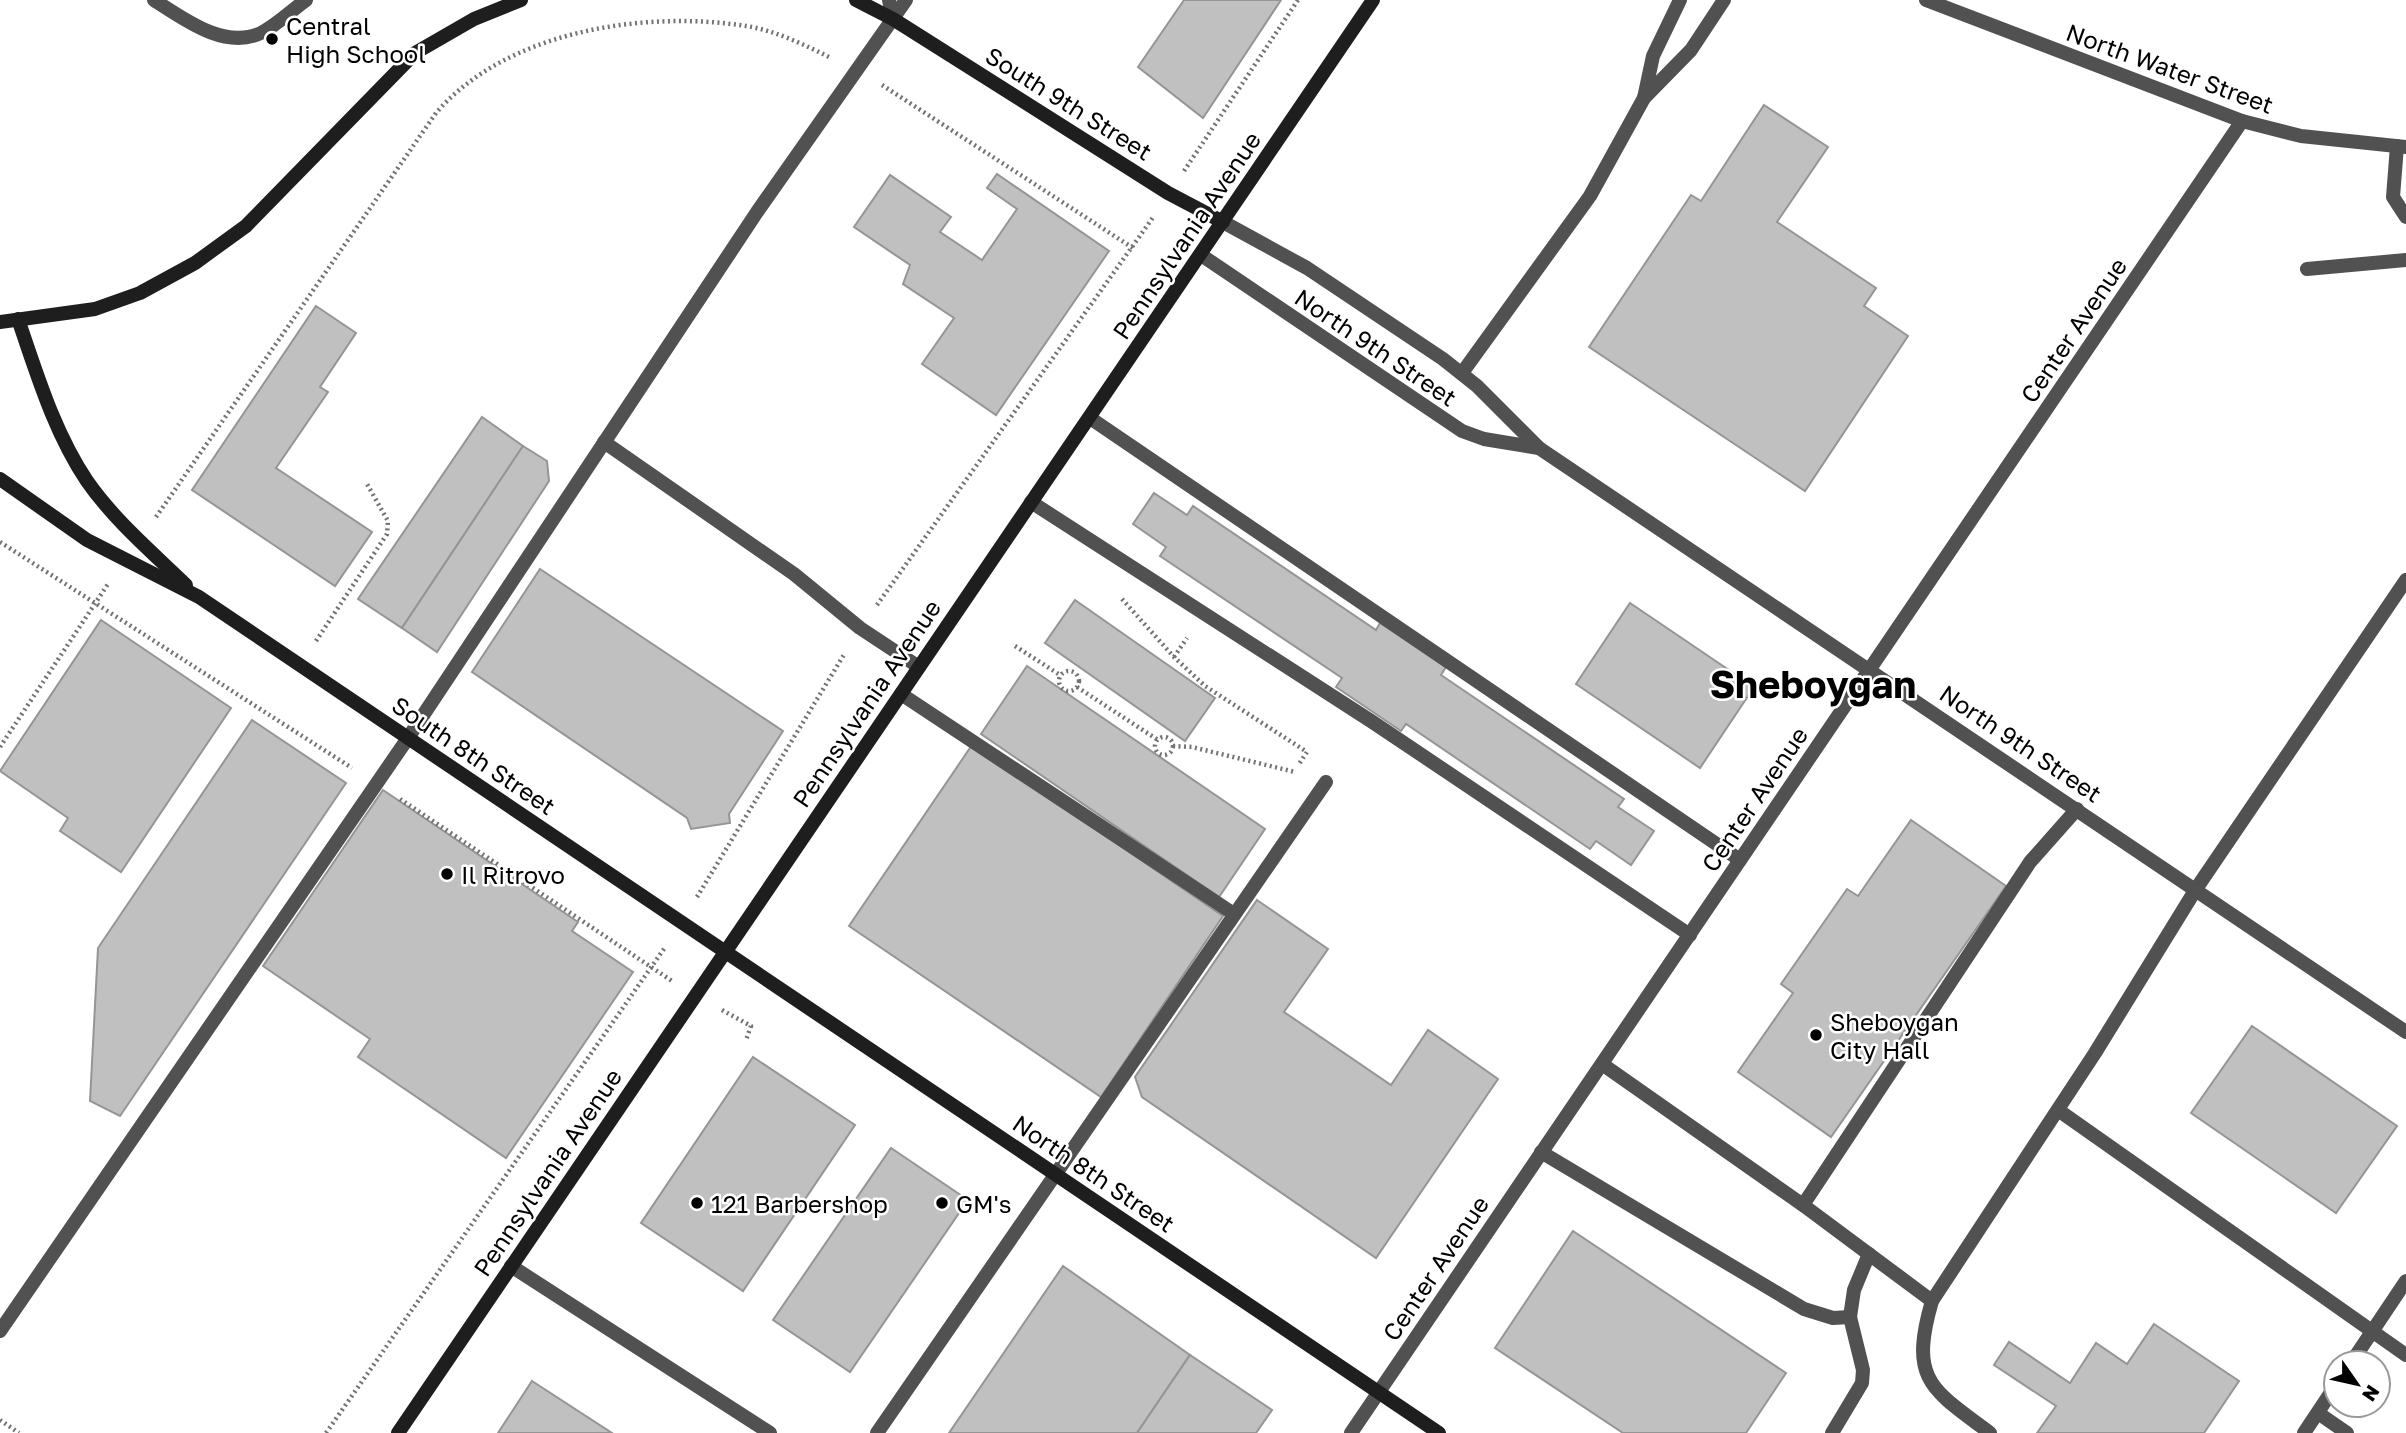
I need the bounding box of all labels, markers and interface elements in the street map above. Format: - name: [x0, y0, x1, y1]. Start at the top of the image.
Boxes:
- place label: Central High School: [286, 11, 426, 68]
- street label: North Water Street: [2063, 17, 2277, 119]
- marker: Central High School: [264, 31, 280, 47]
- street label: South 9th Street: [981, 40, 1157, 166]
- street label: Pennsylvania Avenue: [1106, 126, 1266, 344]
- street label: Center Avenue: [2014, 252, 2132, 408]
- street label: North 9th Street: [1290, 282, 1462, 412]
- street label: Pennsylvania Avenue: [786, 594, 946, 812]
- district label: Sheboygan: [1710, 661, 1916, 707]
- street label: North 9th Street: [1935, 678, 2107, 808]
- street label: South 8th Street: [387, 690, 561, 820]
- street label: Center Avenue: [1695, 721, 1813, 877]
- place label: Il Ritrovo: [461, 860, 565, 889]
- marker: Il Ritrovo: [439, 866, 455, 882]
- place label: Sheboygan City Hall: [1830, 1007, 1959, 1064]
- marker: Sheboygan City Hall: [1808, 1027, 1824, 1043]
- street label: Pennsylvania Avenue: [467, 1063, 627, 1281]
- street label: North 8th Street: [1008, 1108, 1180, 1238]
- place label: 121 Barbershop: [711, 1189, 888, 1218]
- place label: GM's: [956, 1189, 1012, 1218]
- street label: Center Avenue: [1376, 1190, 1494, 1346]
- marker: 121 Barbershop: [689, 1195, 705, 1211]
- marker: GM's: [934, 1195, 950, 1211]
- north arrow: [2322, 1349, 2392, 1419]
- text: N: [2358, 1381, 2385, 1406]

